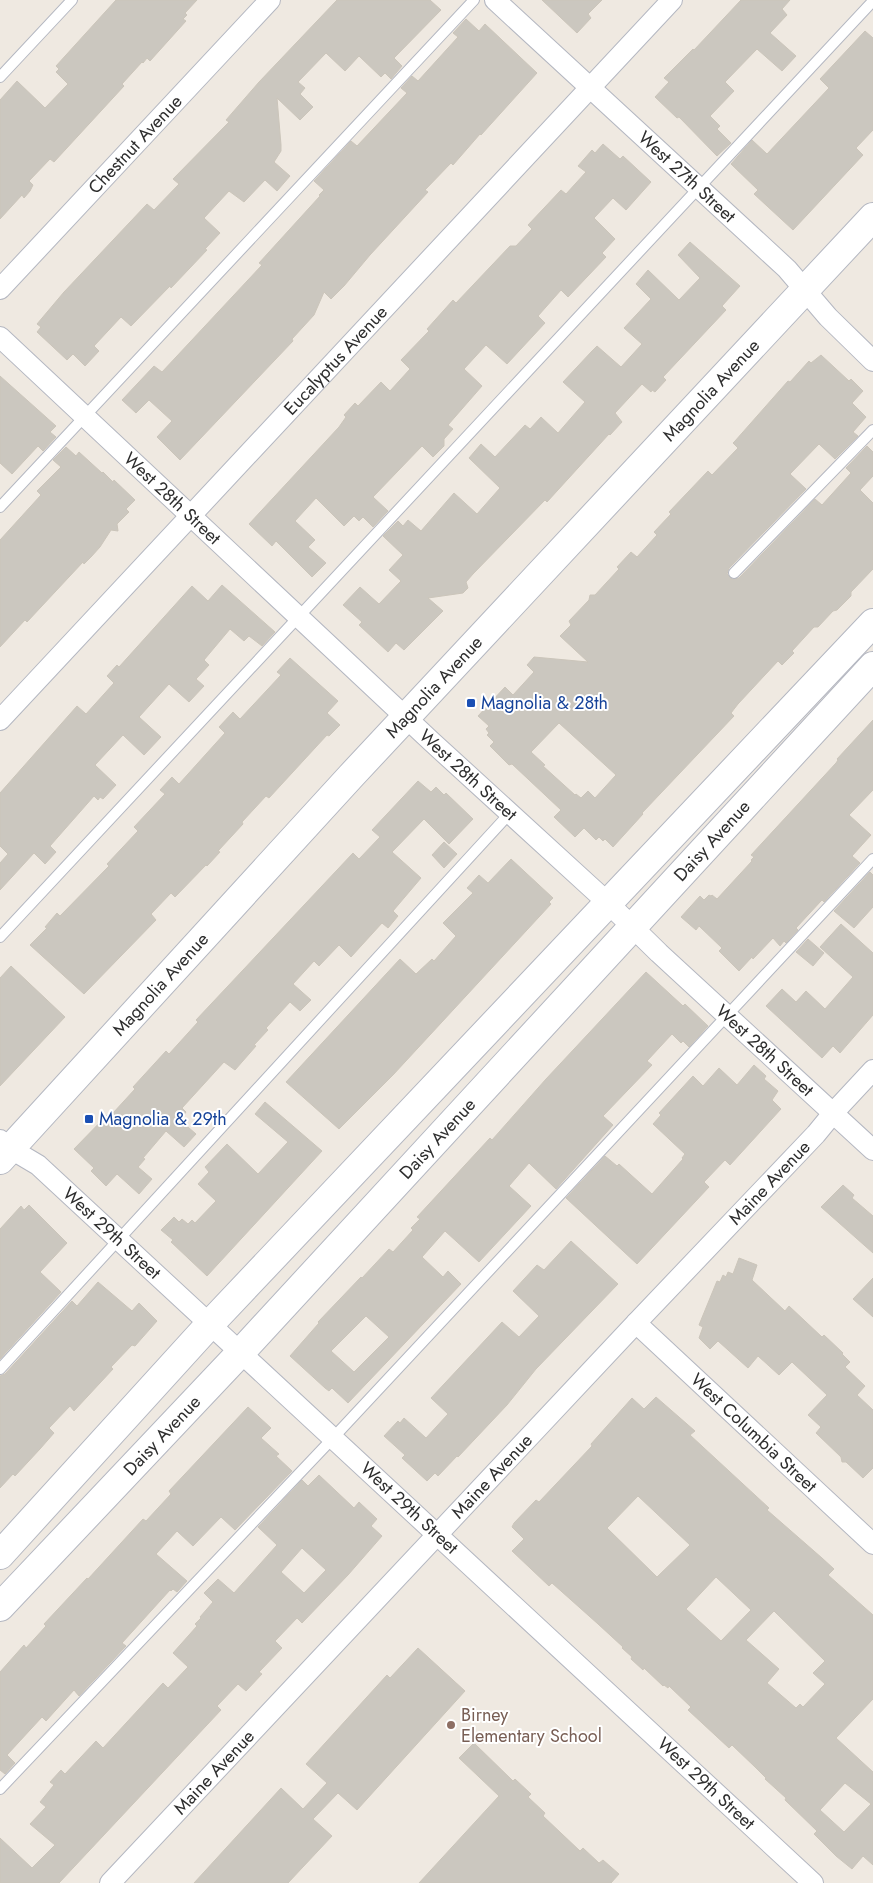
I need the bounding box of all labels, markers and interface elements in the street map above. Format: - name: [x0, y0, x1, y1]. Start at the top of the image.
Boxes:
- street label: Chestnut Avenue: [82, 89, 188, 200]
- street label: West 27th Street: [632, 125, 742, 229]
- street label: Eucalyptus Avenue: [278, 300, 393, 421]
- street label: Magnolia Avenue: [657, 333, 766, 447]
- street label: West 28th Street: [118, 446, 227, 551]
- street label: Magnolia Avenue: [380, 630, 489, 744]
- place label: Magnolia & 28th: [481, 690, 608, 716]
- marker: Magnolia & 28th: [465, 697, 477, 709]
- street label: West 28th Street: [413, 723, 523, 827]
- street label: Daisy Avenue: [668, 794, 756, 887]
- street label: Magnolia Avenue: [107, 927, 215, 1042]
- street label: West 28th Street: [710, 999, 820, 1103]
- street label: Daisy Avenue: [393, 1092, 482, 1185]
- place label: Magnolia & 29th: [99, 1106, 227, 1132]
- marker: Magnolia & 29th: [83, 1113, 95, 1125]
- street label: Maine Avenue: [723, 1135, 816, 1231]
- street label: West 29th Street: [57, 1181, 167, 1286]
- street label: West Columbia Street: [685, 1367, 823, 1499]
- street label: Daisy Avenue: [118, 1389, 207, 1482]
- street label: Maine Avenue: [446, 1428, 539, 1525]
- street label: West 29th Street: [354, 1456, 465, 1561]
- place label: Birney Elementary School: [461, 1702, 602, 1749]
- marker: Birney Elementary School: [445, 1719, 457, 1731]
- street label: Maine Avenue: [168, 1724, 261, 1821]
- street label: West 29th Street: [651, 1731, 761, 1836]

